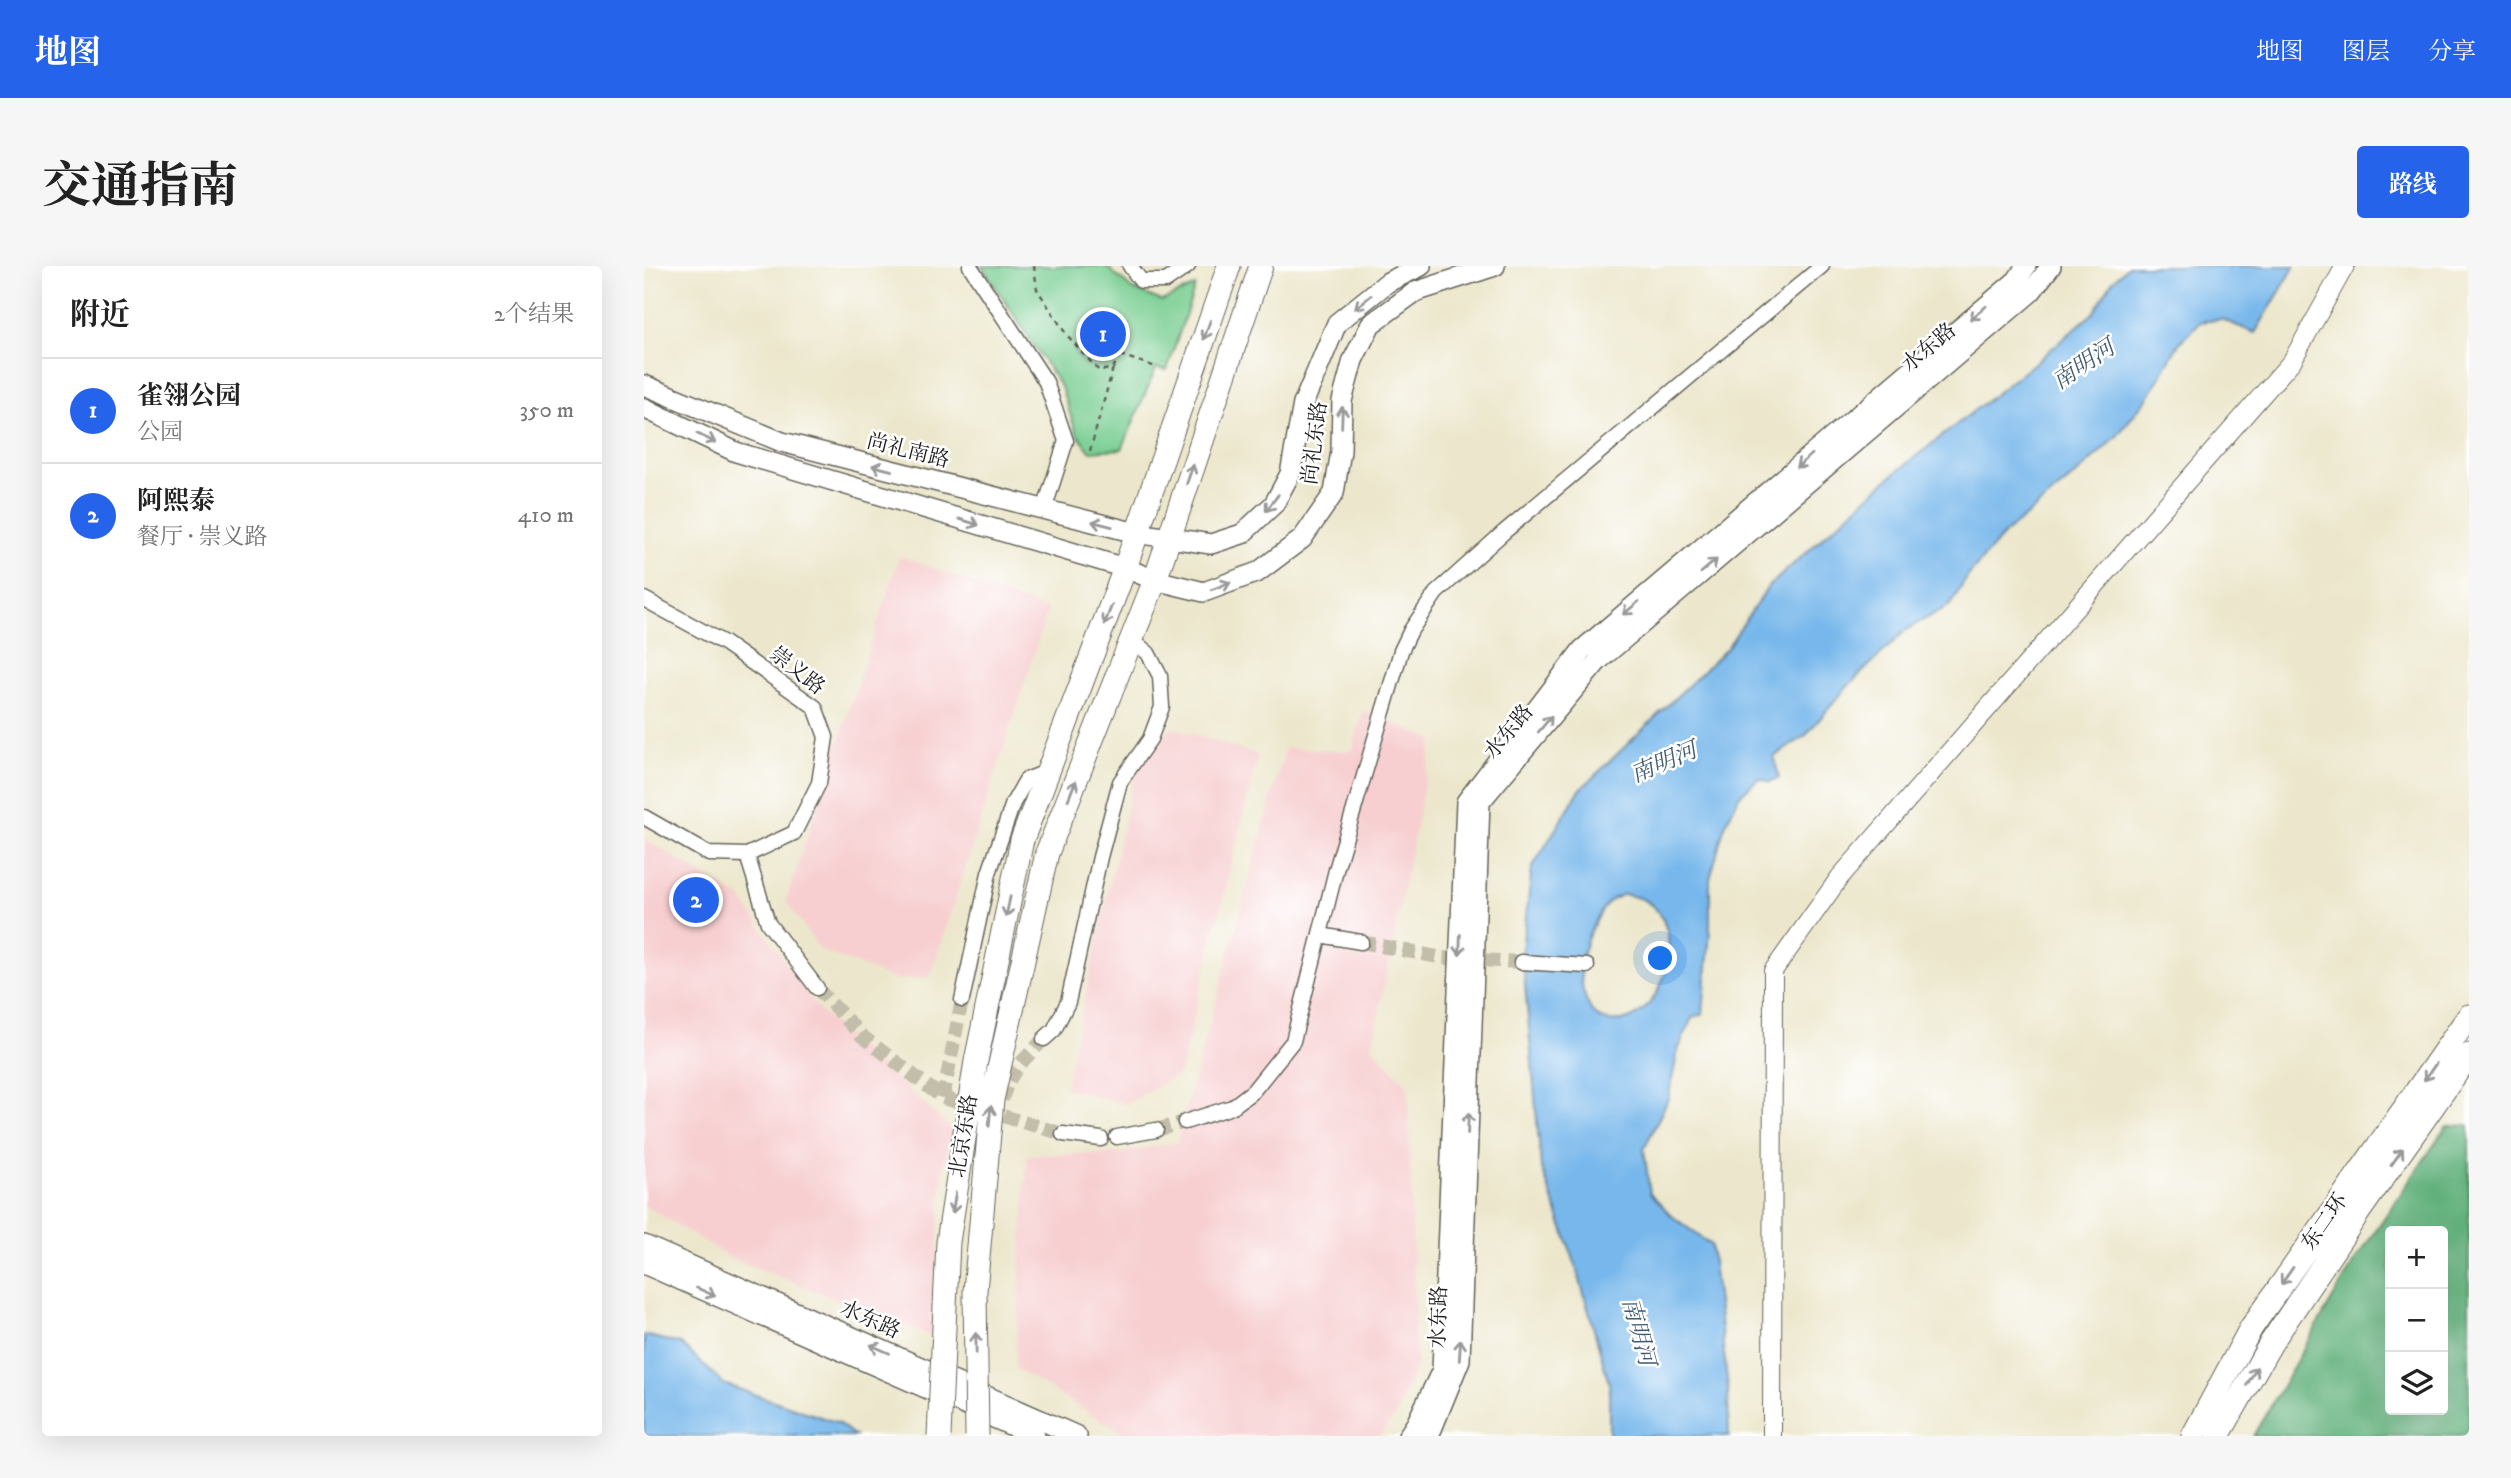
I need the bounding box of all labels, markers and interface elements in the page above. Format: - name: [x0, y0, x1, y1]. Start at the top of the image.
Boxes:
- text: 地图: [35, 33, 101, 74]
- text: 地图: [2256, 37, 2304, 67]
- text: 图层: [2342, 37, 2390, 67]
- text: 分享: [2428, 37, 2476, 67]
- button: 路线: [2357, 146, 2469, 218]
- text: 交通指南: [42, 157, 238, 219]
- one-way arrow: [1355, 294, 1373, 309]
- text: 附近: [70, 297, 130, 334]
- text: 2个结果: [494, 300, 574, 329]
- one-way arrow: [1969, 305, 1987, 321]
- pin: 1: [1080, 308, 1126, 360]
- street label: 水东路: [1897, 318, 1961, 378]
- one-way arrow: [1200, 319, 1212, 341]
- water label: 南明河: [2047, 331, 2124, 396]
- text: 雀翎公园: [137, 380, 241, 413]
- text: 1: [89, 396, 97, 425]
- text: 350 m: [519, 396, 574, 425]
- street label: 尚礼东路: [1297, 400, 1333, 486]
- one-way arrow: [1335, 406, 1348, 429]
- text: 公园: [137, 418, 183, 447]
- street label: 尚礼南路: [864, 428, 952, 474]
- one-way arrow: [695, 431, 716, 445]
- one-way arrow: [1796, 453, 1814, 469]
- one-way arrow: [871, 461, 893, 474]
- one-way arrow: [1185, 464, 1197, 486]
- text: 阿熙泰: [137, 485, 215, 518]
- one-way arrow: [1265, 494, 1280, 512]
- text: 2: [87, 501, 99, 530]
- text: 410 m: [518, 501, 574, 530]
- one-way arrow: [957, 516, 979, 529]
- one-way arrow: [1091, 517, 1114, 530]
- text: 餐厅 · 崇义路: [137, 523, 267, 552]
- one-way arrow: [1699, 558, 1717, 574]
- one-way arrow: [1209, 579, 1231, 591]
- one-way arrow: [1623, 600, 1641, 616]
- one-way arrow: [1100, 603, 1113, 625]
- street label: 崇义路: [764, 641, 830, 701]
- street label: 水东路: [1479, 700, 1539, 764]
- one-way arrow: [1538, 715, 1553, 733]
- water label: 南明河: [1627, 735, 1705, 790]
- one-way arrow: [1066, 780, 1079, 801]
- pin: 2: [673, 874, 719, 926]
- one-way arrow: [1001, 895, 1015, 918]
- one-way arrow: [1453, 933, 1466, 956]
- your location: [1643, 941, 1677, 975]
- one-way arrow: [2423, 1062, 2437, 1081]
- street label: 北京东路: [945, 1092, 983, 1180]
- one-way arrow: [984, 1106, 997, 1128]
- one-way arrow: [1462, 1112, 1475, 1135]
- one-way arrow: [2390, 1148, 2404, 1167]
- street label: 东二环: [2296, 1189, 2354, 1255]
- one-way arrow: [947, 1191, 960, 1214]
- map controls: [2385, 1226, 2448, 1415]
- button: +: [2385, 1226, 2448, 1289]
- one-way arrow: [2280, 1266, 2294, 1285]
- street label: 水东路: [1425, 1285, 1453, 1349]
- one-way arrow: [695, 1286, 717, 1299]
- button: −: [2385, 1289, 2448, 1352]
- street label: 水东路: [836, 1295, 904, 1345]
- water label: 南明河: [1615, 1295, 1662, 1373]
- one-way arrow: [969, 1332, 983, 1355]
- one-way arrow: [1454, 1339, 1467, 1362]
- one-way arrow: [870, 1342, 891, 1355]
- button: layers: [2385, 1352, 2448, 1415]
- one-way arrow: [2245, 1367, 2259, 1387]

